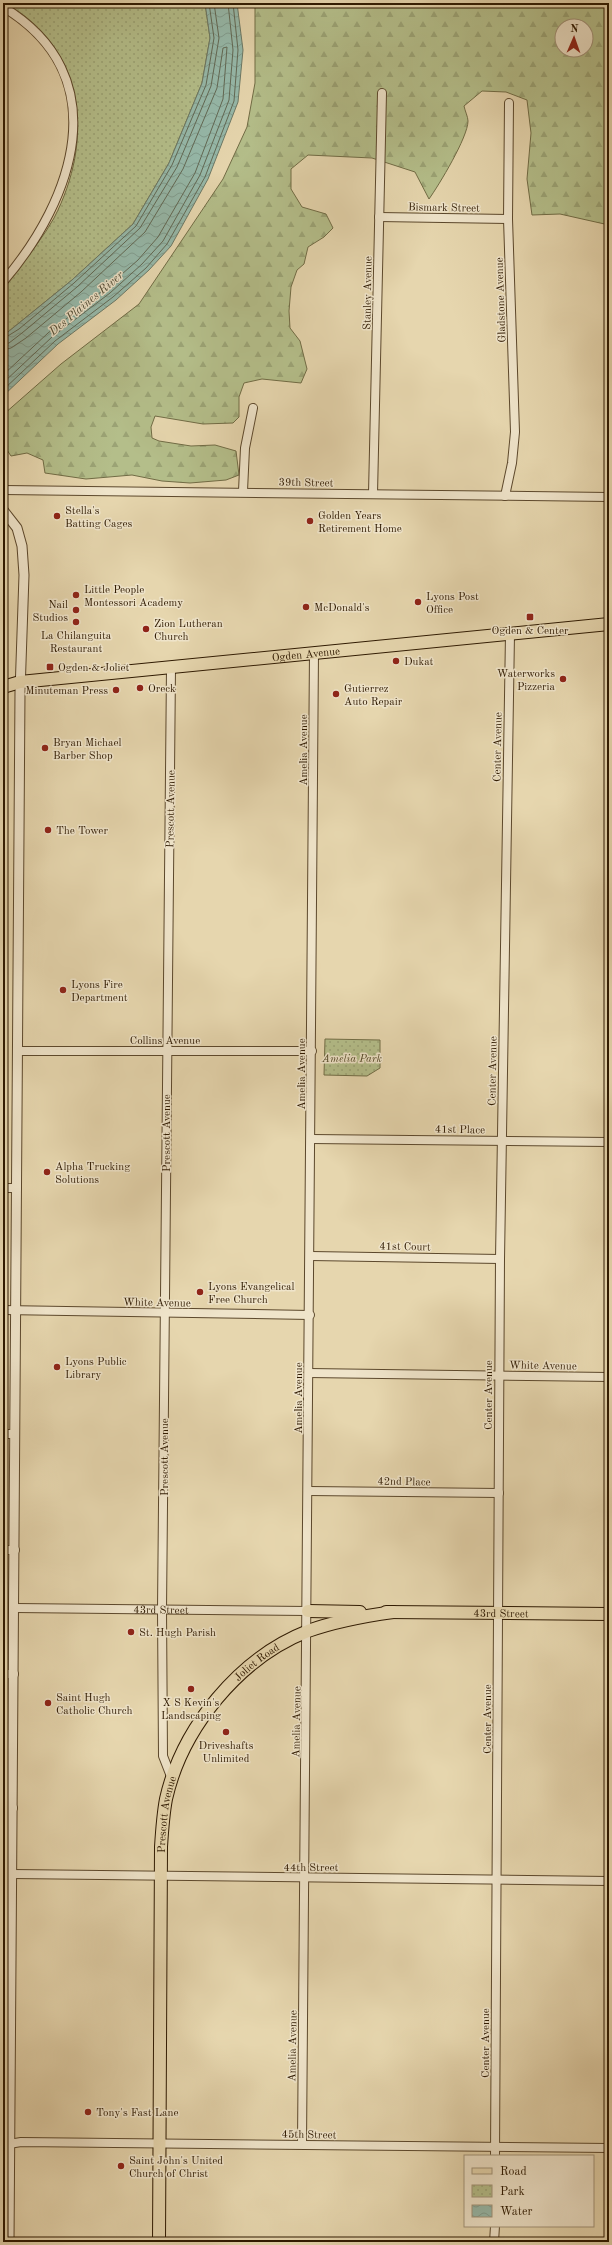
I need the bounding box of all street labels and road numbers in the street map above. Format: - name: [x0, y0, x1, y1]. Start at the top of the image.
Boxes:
- street label: Bismark Street: [408, 202, 480, 215]
- street label: Stanley Avenue: [362, 256, 375, 330]
- street label: Gladstone Avenue: [495, 257, 508, 343]
- street label: 39th Street: [278, 478, 334, 489]
- street label: Ogden Avenue: [271, 647, 341, 664]
- street label: Center Avenue: [492, 712, 505, 782]
- street label: Amelia Avenue: [299, 714, 310, 786]
- street label: Prescott Avenue: [165, 770, 178, 848]
- street label: Collins Avenue: [130, 1036, 200, 1047]
- street label: Center Avenue: [487, 1036, 500, 1106]
- street label: Amelia Avenue: [297, 1038, 308, 1110]
- street label: Prescott Avenue: [162, 1094, 173, 1172]
- street label: 41st Place: [435, 1125, 485, 1136]
- street label: 41st Court: [379, 1242, 431, 1253]
- street label: White Avenue: [123, 1297, 191, 1310]
- street label: Center Avenue: [484, 1360, 495, 1430]
- street label: White Avenue: [509, 1360, 577, 1373]
- street label: Amelia Avenue: [294, 1362, 305, 1434]
- street label: Prescott Avenue: [160, 1418, 171, 1496]
- street label: 42nd Place: [377, 1477, 431, 1488]
- street label: 43rd Street: [133, 1605, 189, 1617]
- street label: 43rd Street: [473, 1609, 529, 1620]
- street label: Joliet Road: [233, 1642, 282, 1684]
- street label: Center Avenue: [483, 1684, 494, 1754]
- street label: Amelia Avenue: [291, 1686, 304, 1758]
- street label: Prescott Avenue: [157, 1775, 179, 1853]
- street label: 44th Street: [284, 1863, 339, 1874]
- street label: Center Avenue: [481, 2008, 492, 2078]
- street label: Amelia Avenue: [287, 2010, 300, 2082]
- street label: 45th Street: [281, 2130, 337, 2141]

